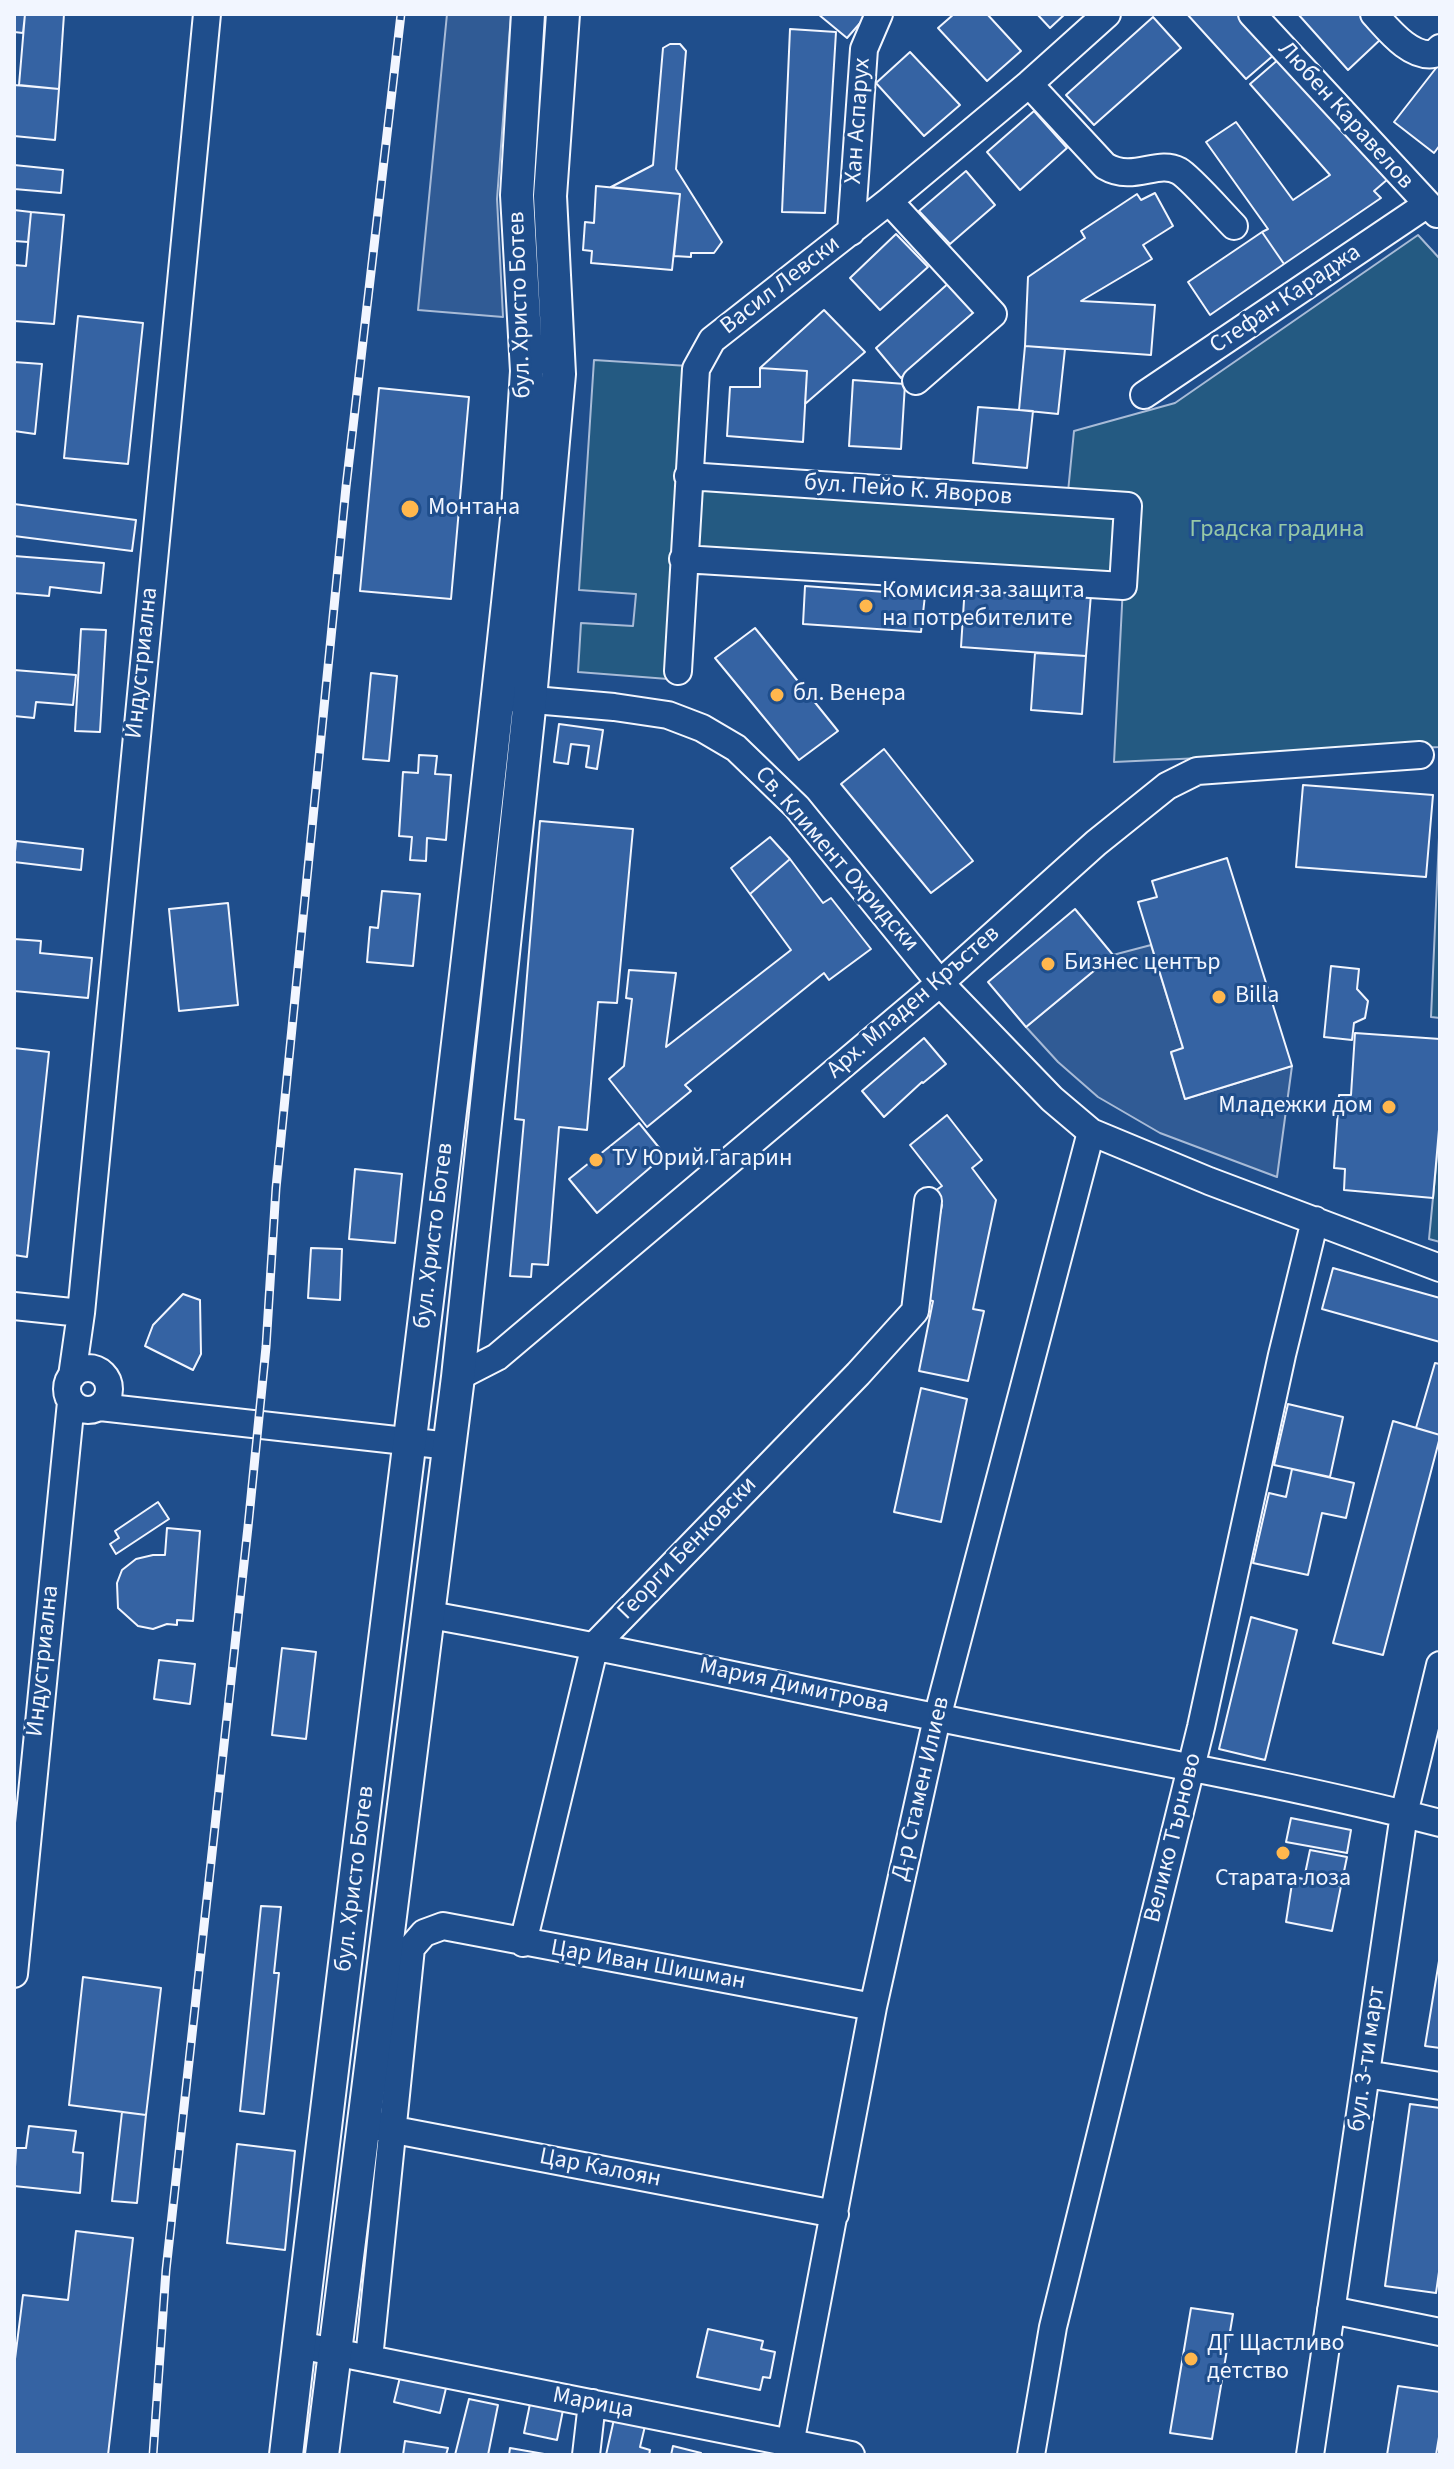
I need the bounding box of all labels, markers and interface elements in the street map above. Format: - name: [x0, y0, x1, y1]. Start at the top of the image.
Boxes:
- street label: Любен Каравелов: [1271, 36, 1419, 196]
- street label: Хан Аспарух: [840, 57, 878, 185]
- street label: бул. Христо Ботев: [503, 211, 539, 399]
- street label: Васил Левски: [715, 230, 847, 342]
- street label: Стефан Караджа: [1205, 239, 1367, 361]
- street label: бул. Пейо К. Яворов: [803, 469, 1013, 513]
- place label: Монтана: [428, 495, 520, 523]
- marker: Монтана: [399, 498, 421, 520]
- park label: Градска градина: [1190, 517, 1364, 545]
- place label: Комисия за защита на потребителите: [882, 578, 1084, 634]
- street label: Индустриална: [121, 586, 165, 740]
- marker: Комисия за защита на потребителите: [857, 597, 875, 615]
- place label: бл. Венера: [793, 681, 906, 709]
- marker: бл. Венера: [768, 686, 786, 704]
- street label: Св. Климент Охридски: [748, 761, 924, 959]
- street label: Арх. Младен Кръстев: [822, 920, 1006, 1086]
- place label: Бизнес център: [1064, 950, 1221, 978]
- marker: Бизнес център: [1039, 955, 1057, 973]
- place label: Billa: [1235, 983, 1279, 1011]
- marker: Billa: [1210, 988, 1228, 1006]
- place label: Младежки дом: [1218, 1093, 1373, 1121]
- marker: Младежки дом: [1380, 1098, 1398, 1116]
- street label: бул. Христо Ботев: [409, 1141, 461, 1331]
- place label: ТУ Юрий Гагарин: [612, 1146, 792, 1174]
- marker: ТУ Юрий Гагарин: [587, 1151, 605, 1169]
- street label: Георги Бенковски: [612, 1471, 764, 1627]
- street label: Индустриална: [22, 1584, 66, 1738]
- street label: Мария Димитрова: [697, 1653, 891, 1721]
- street label: Д-р Стамен Илиев: [887, 1694, 957, 1884]
- street label: Велико Търново: [1139, 1750, 1209, 1926]
- street label: бул. Христо Ботев: [330, 1784, 382, 1974]
- marker: Старата лоза: [1274, 1844, 1292, 1862]
- place label: Старата лоза: [1215, 1866, 1351, 1894]
- street label: Цар Иван Шишман: [548, 1935, 748, 1997]
- street label: бул. 3-ти март: [1344, 1984, 1392, 2134]
- street label: Цар Калоян: [537, 2143, 663, 2195]
- place label: ДГ Щастливо детство: [1207, 2331, 1345, 2387]
- marker: ДГ Щастливо детство: [1182, 2350, 1200, 2368]
- street label: Марица: [550, 2382, 636, 2426]

